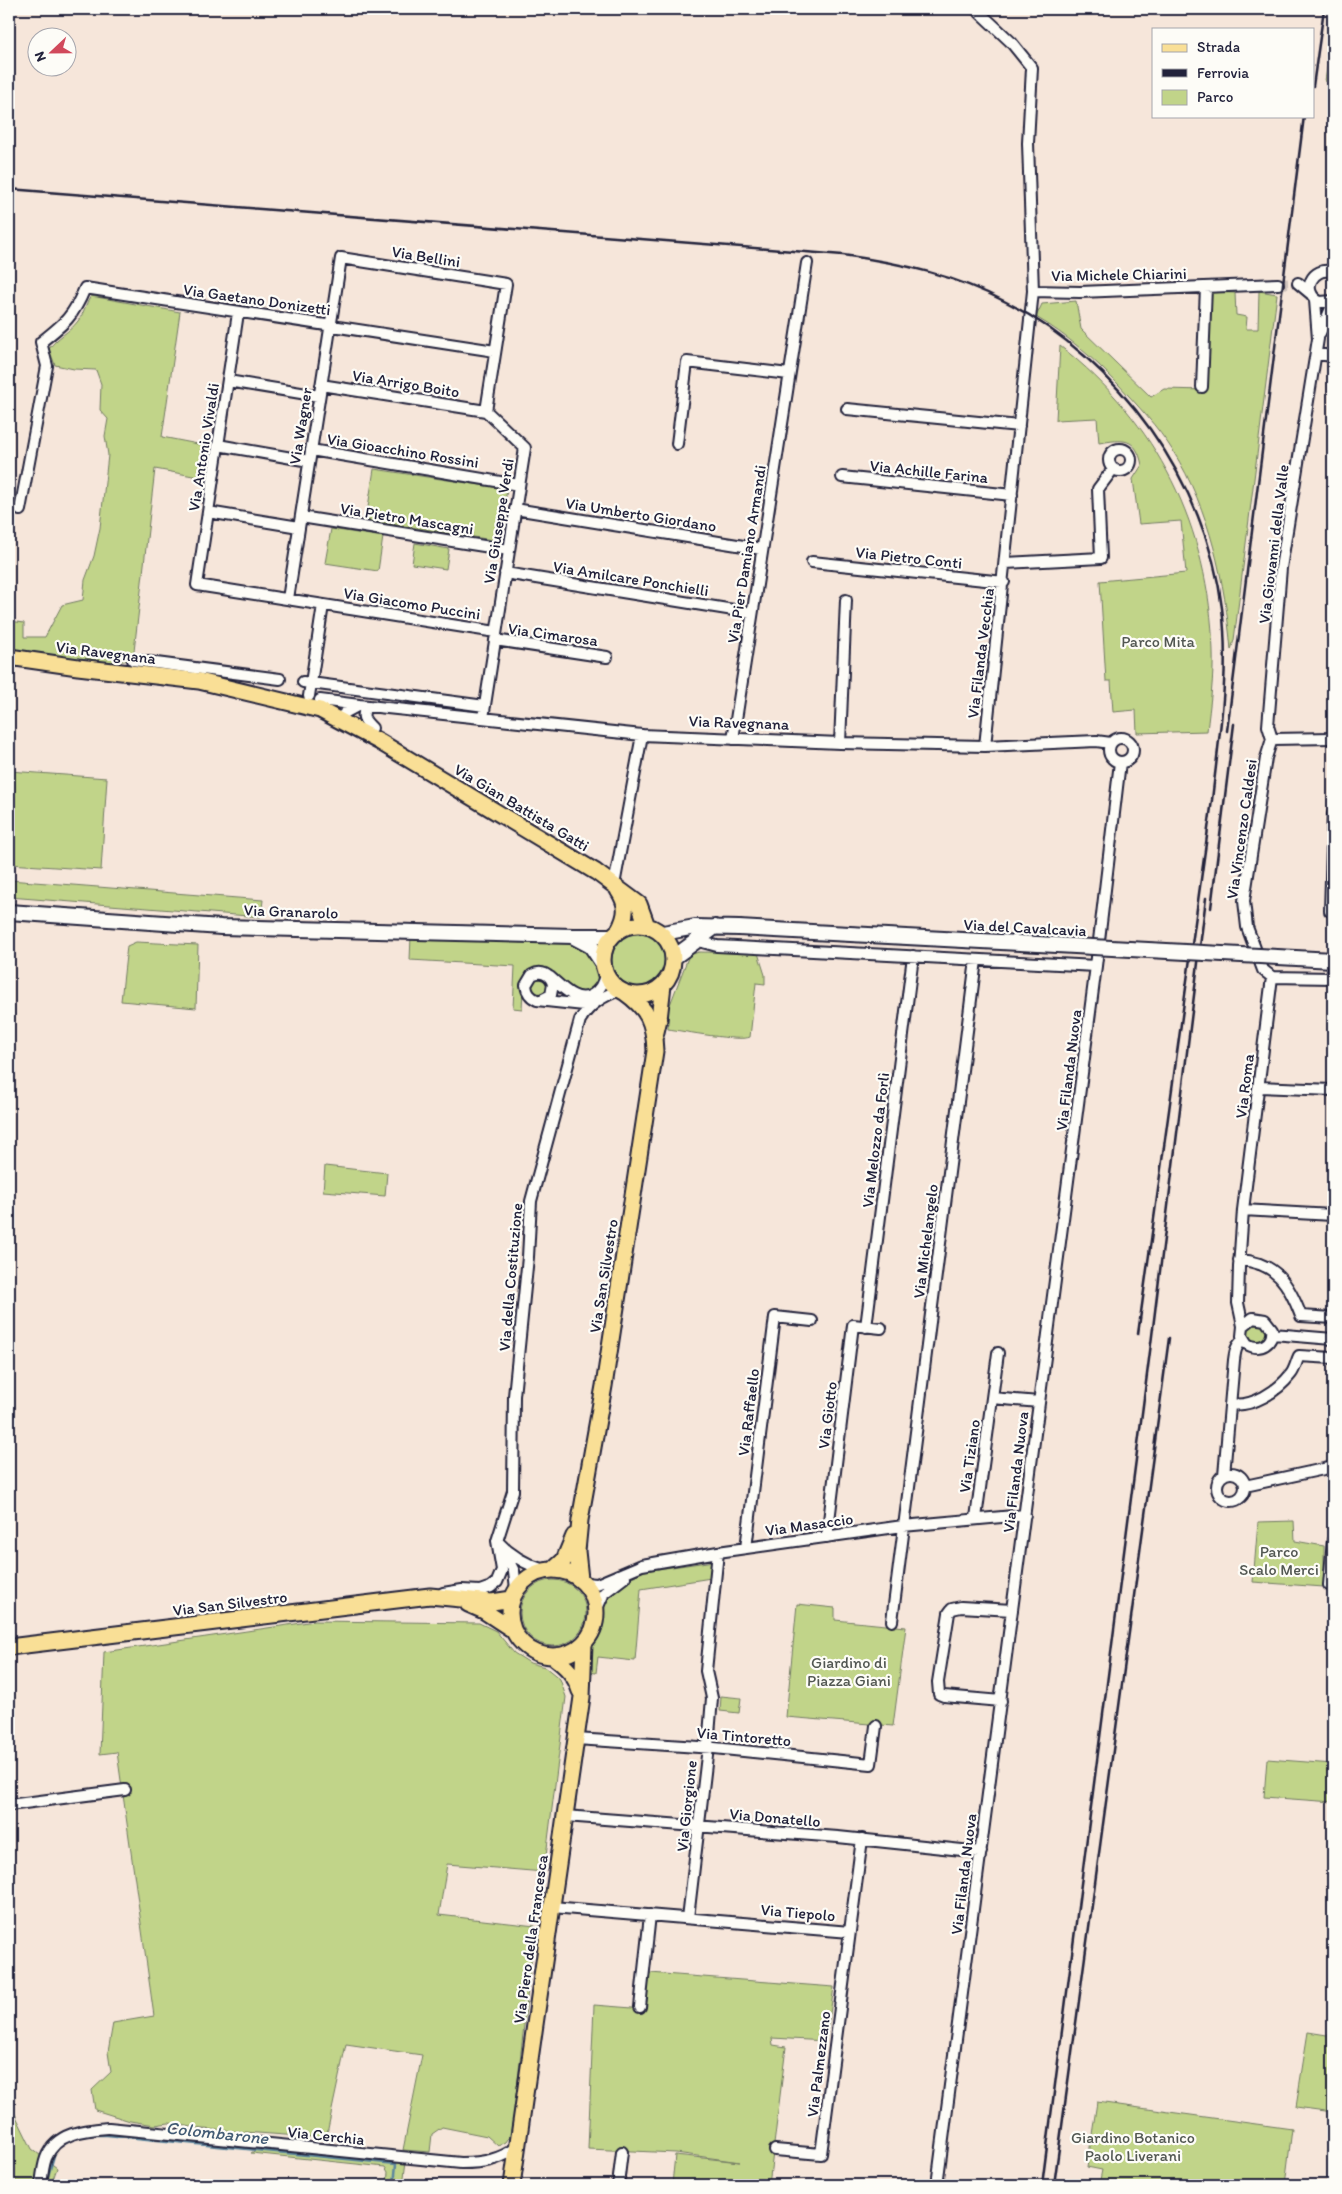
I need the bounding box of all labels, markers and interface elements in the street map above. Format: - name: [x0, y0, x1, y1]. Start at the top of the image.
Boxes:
- north arrow: [28, 28, 78, 78]
- legend: [1152, 28, 1314, 118]
- text: Strada: [1197, 38, 1241, 56]
- text: N: [31, 49, 50, 64]
- text: Ferrovia: [1197, 64, 1249, 82]
- text: Parco: [1197, 88, 1233, 106]
- street label: Via Bellini: [390, 242, 462, 271]
- street label: Via Michele Chiarini: [1051, 264, 1187, 285]
- street label: Via Gaetano Donizetti: [182, 280, 332, 319]
- street label: Via Arrigo Boito: [351, 366, 461, 401]
- street label: Via Antonio Vivaldi: [184, 382, 223, 513]
- street label: Via Wagner: [285, 386, 316, 466]
- street label: Via Gioacchino Rossini: [326, 429, 480, 472]
- street label: Via Achille Farina: [869, 456, 990, 487]
- street label: Via Giuseppe Verdi: [479, 457, 518, 585]
- street label: Via Giovanni della Valle: [1254, 463, 1293, 625]
- street label: Via Pier Damiano Armandi: [723, 464, 770, 645]
- street label: Via Umberto Giordano: [564, 493, 718, 536]
- street label: Via Pietro Mascagni: [339, 499, 475, 538]
- street label: Via Pietro Conti: [855, 542, 963, 573]
- street label: Via Amilcare Ponchielli: [552, 557, 710, 600]
- street label: Via Giacomo Puccini: [342, 583, 482, 624]
- street label: Via Filanda Vecchia: [963, 587, 998, 719]
- street label: Via Cimarosa: [507, 619, 600, 650]
- park label: Parco Mita: [1121, 632, 1195, 651]
- street label: Via Ravegnana: [55, 637, 158, 668]
- street label: Via Ravegnana: [688, 711, 790, 734]
- street label: Via Vincenzo Caldesi: [1222, 758, 1261, 900]
- street label: Via Gian Battista Gatti: [451, 760, 593, 855]
- street label: Via Granarolo: [243, 900, 339, 923]
- street label: Via del Cavalcavia: [963, 915, 1087, 940]
- street label: Via Filanda Nuova: [1052, 1008, 1085, 1132]
- street label: Via Roma: [1231, 1052, 1258, 1119]
- street label: Via Melozzo da Forlì: [858, 1071, 893, 1209]
- street label: Via Michelangelo: [909, 1183, 942, 1299]
- street label: Via della Costituzione: [495, 1202, 526, 1352]
- street label: Via San Silvestro: [585, 1218, 622, 1334]
- street label: Via Raffaello: [734, 1367, 763, 1457]
- street label: Via Giotto: [814, 1380, 841, 1450]
- street label: Via Filanda Nuova: [999, 1410, 1032, 1534]
- street label: Via Tiziano: [955, 1418, 984, 1494]
- street label: Via Masaccio: [764, 1509, 854, 1540]
- park label: Parco Scalo Merci: [1239, 1542, 1319, 1579]
- street label: Via San Silvestro: [172, 1587, 288, 1620]
- park label: Giardino di Piazza Giani: [807, 1653, 891, 1690]
- street label: Via Tintoretto: [696, 1723, 792, 1750]
- street label: Via Giorgione: [672, 1759, 701, 1853]
- street label: Via Donatello: [729, 1804, 821, 1831]
- street label: Via Filanda Nuova: [947, 1812, 980, 1936]
- street label: Via Piero della Francesca: [509, 1853, 552, 2025]
- street label: Via Tiepolo: [760, 1900, 836, 1925]
- street label: Via Palmezzano: [803, 2010, 834, 2118]
- water label: Colombarone: [165, 2117, 271, 2149]
- street label: Via Cerchia: [287, 2122, 365, 2149]
- park label: Giardino Botanico Paolo Liverani: [1071, 2128, 1195, 2165]

